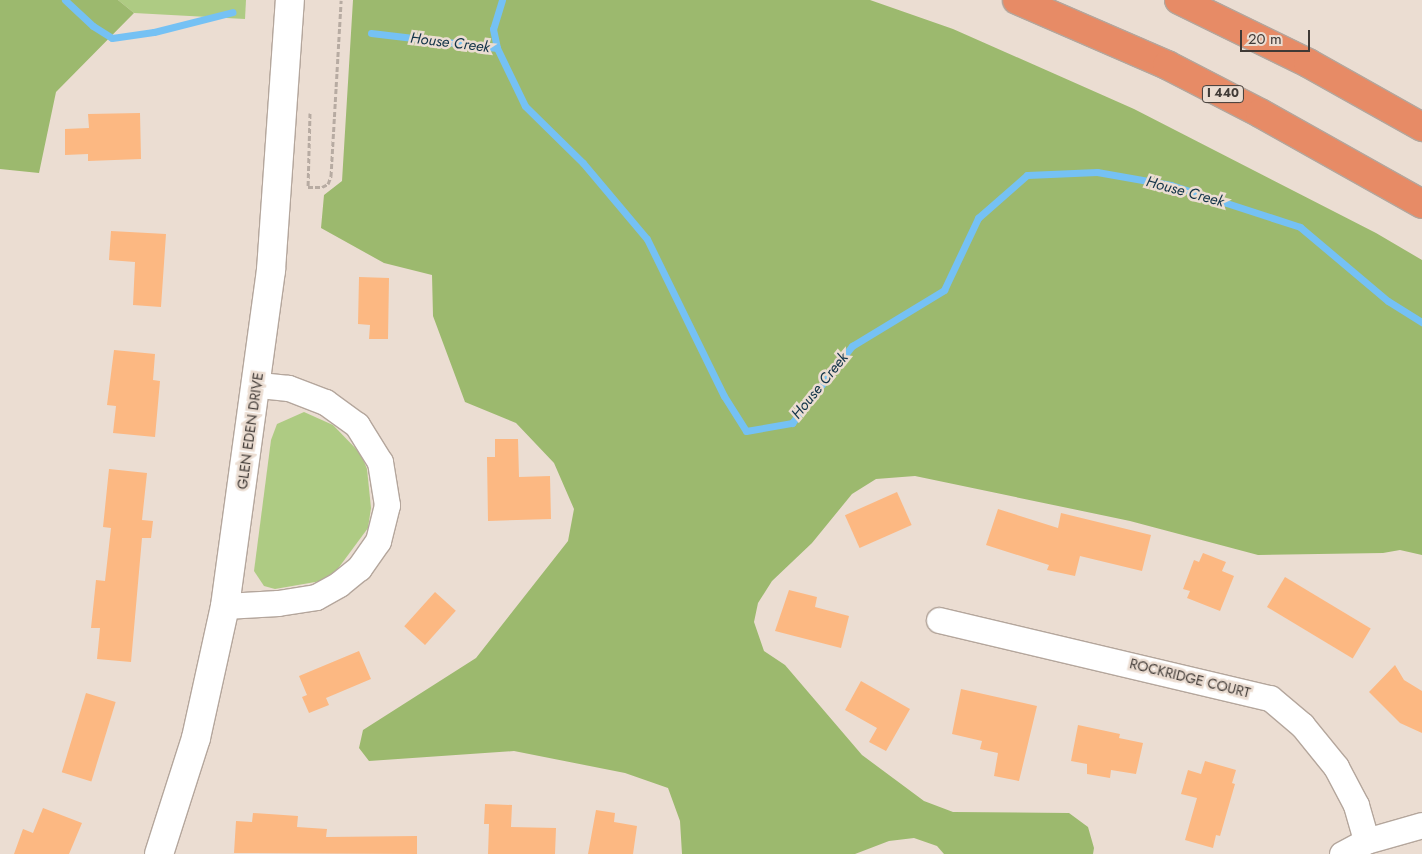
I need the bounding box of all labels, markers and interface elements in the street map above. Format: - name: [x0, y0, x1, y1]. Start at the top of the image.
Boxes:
- scale bar: [1242, 20, 1312, 52]
- text: 20 m: [1248, 28, 1282, 50]
- water label: House Creek: [409, 29, 491, 57]
- road number: I 440: [1202, 85, 1244, 104]
- water label: House Creek: [1144, 173, 1226, 211]
- water label: House Creek: [788, 349, 852, 423]
- street label: GLEN EDEN DRIVE: [233, 372, 267, 490]
- street label: ROCKRIDGE COURT: [1128, 655, 1252, 701]

